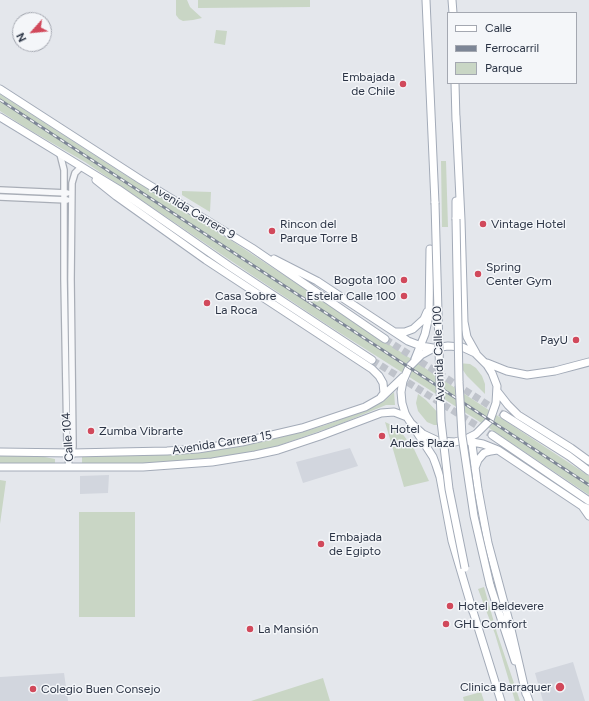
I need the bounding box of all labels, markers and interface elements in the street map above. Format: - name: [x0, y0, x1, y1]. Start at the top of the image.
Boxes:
- north arrow: [12, 12, 52, 52]
- legend: [447, 12, 577, 84]
- text: Calle: [485, 21, 512, 35]
- text: N: [14, 30, 29, 44]
- text: Ferrocarril: [485, 41, 539, 55]
- text: Parque: [485, 61, 522, 75]
- place label: Embajada de Chile: [342, 70, 395, 98]
- marker: Embajada de Chile: [398, 79, 408, 89]
- street label: Avenida Carrera 9: [148, 181, 238, 243]
- place label: Rincon del Parque Torre B: [280, 217, 358, 245]
- place label: Vintage Hotel: [491, 217, 566, 231]
- marker: Vintage Hotel: [478, 219, 488, 229]
- marker: Rincon del Parque Torre B: [267, 226, 277, 236]
- place label: Spring Center Gym: [486, 260, 552, 288]
- marker: Spring Center Gym: [473, 269, 483, 279]
- place label: Bogota 100: [334, 273, 396, 287]
- marker: Bogota 100: [399, 275, 409, 285]
- place label: Casa Sobre La Roca: [215, 289, 276, 317]
- place label: Estelar Calle 100: [307, 289, 396, 303]
- marker: Estelar Calle 100: [399, 291, 409, 301]
- marker: Casa Sobre La Roca: [202, 298, 212, 308]
- street label: Avenida Calle 100: [430, 306, 448, 402]
- place label: PayU: [540, 333, 568, 347]
- marker: PayU: [571, 335, 581, 345]
- street label: Calle 104: [59, 412, 77, 462]
- place label: Hotel Andes Plaza: [390, 422, 455, 450]
- place label: Zumba Vibrarte: [99, 424, 183, 438]
- marker: Zumba Vibrarte: [86, 426, 96, 436]
- street label: Avenida Carrera 15: [171, 428, 273, 458]
- marker: Hotel Andes Plaza: [377, 431, 387, 441]
- place label: Embajada de Egipto: [329, 530, 382, 558]
- marker: Embajada de Egipto: [316, 539, 326, 549]
- place label: Hotel Beldevere: [458, 599, 544, 613]
- marker: Hotel Beldevere: [445, 601, 455, 611]
- place label: GHL Comfort: [454, 617, 527, 631]
- marker: GHL Comfort: [441, 619, 451, 629]
- place label: La Mansión: [258, 622, 318, 636]
- marker: La Mansión: [245, 624, 255, 634]
- place label: Clinica Barraquer: [460, 680, 551, 694]
- marker: Clinica Barraquer: [554, 681, 566, 693]
- place label: Colegio Buen Consejo: [41, 682, 160, 696]
- marker: Colegio Buen Consejo: [28, 684, 38, 694]

